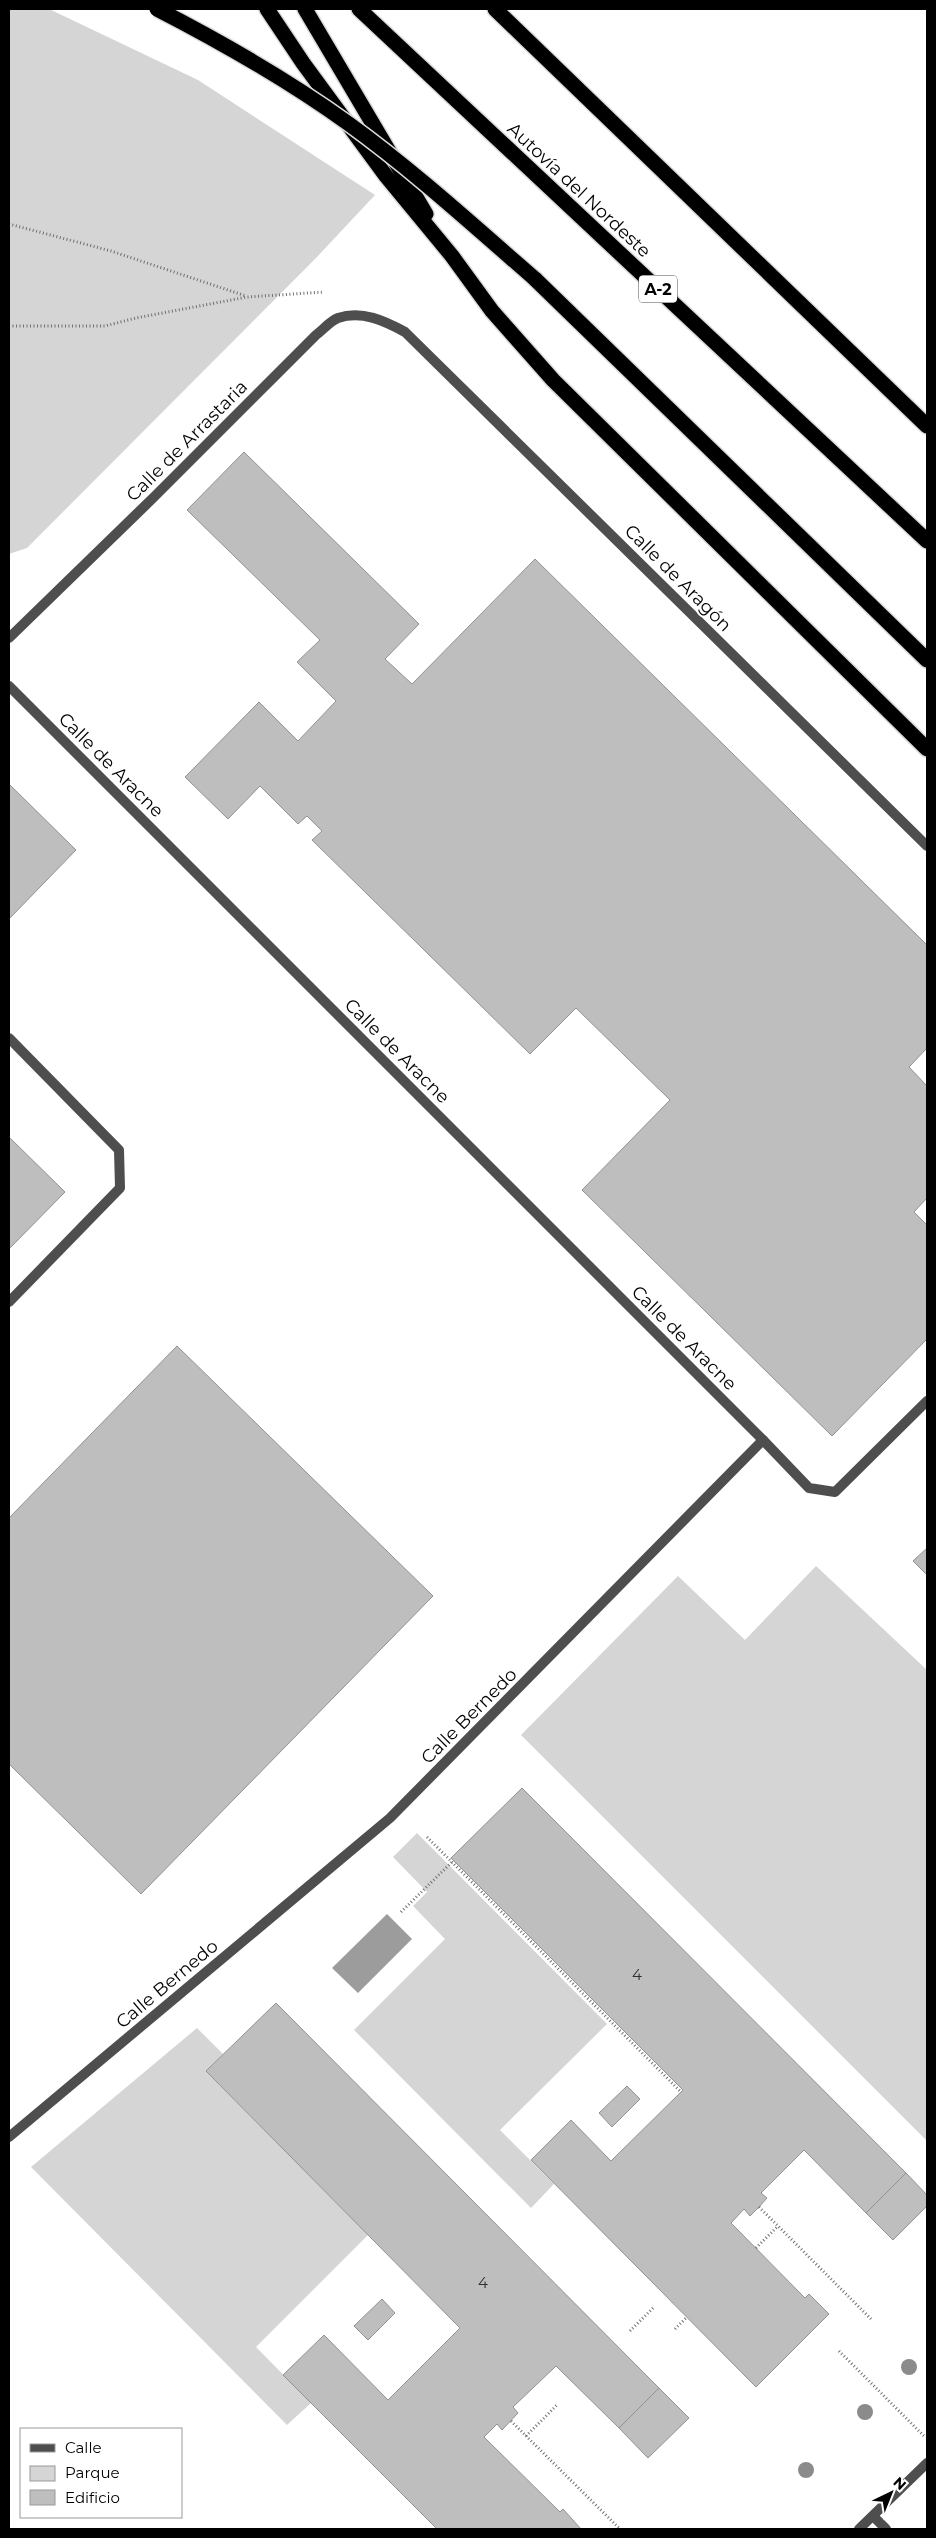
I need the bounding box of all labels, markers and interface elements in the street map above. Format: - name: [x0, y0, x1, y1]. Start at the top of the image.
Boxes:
- street label: Autovía del Nordeste: [503, 118, 655, 262]
- road number: A-2: [639, 276, 677, 302]
- street label: Calle de Arrastaria: [122, 376, 252, 506]
- street label: Calle de Aragón: [620, 520, 736, 636]
- street label: Calle de Aracne: [54, 708, 168, 822]
- street label: Calle de Aracne: [340, 994, 454, 1108]
- street label: Calle de Aracne: [627, 1281, 741, 1395]
- street label: Calle Bernedo: [416, 1663, 522, 1769]
- street label: Calle Bernedo: [111, 1935, 223, 2033]
- house number: 4: [632, 1965, 642, 1984]
- house number: 4: [478, 2273, 488, 2292]
- legend: [20, 2428, 182, 2518]
- text: Calle: [65, 2438, 102, 2457]
- text: Parque: [65, 2463, 120, 2482]
- north arrow: [866, 2468, 916, 2518]
- text: N: [890, 2473, 910, 2494]
- text: Edificio: [65, 2488, 120, 2507]

